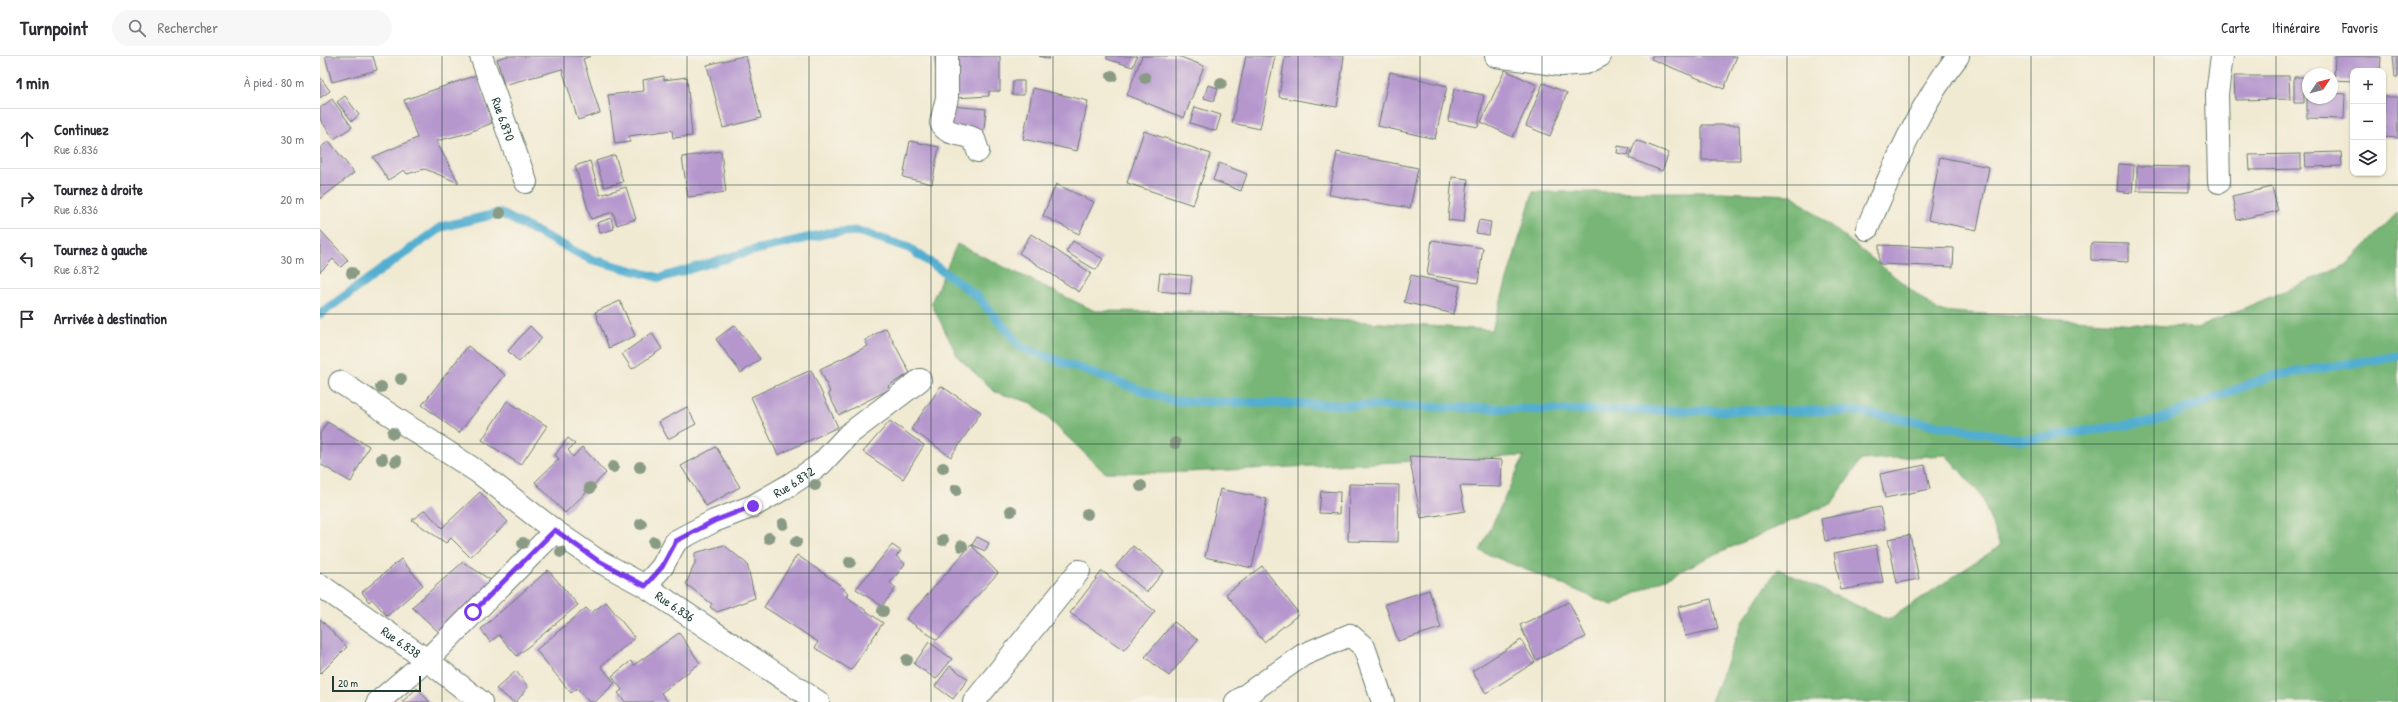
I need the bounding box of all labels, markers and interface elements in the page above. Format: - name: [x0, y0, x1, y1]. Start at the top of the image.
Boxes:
- search box: [112, 10, 392, 46]
- text: Turnpoint: [20, 15, 88, 41]
- icon: search: [126, 17, 148, 39]
- text: Rechercher: [158, 17, 218, 38]
- text: Carte: [2221, 18, 2250, 37]
- text: Itinéraire: [2272, 18, 2320, 37]
- text: Favoris: [2342, 18, 2378, 37]
- north arrow: [2302, 68, 2338, 104]
- map controls: [2350, 68, 2386, 176]
- button: +: [2350, 68, 2386, 104]
- text: 1 min: [16, 71, 49, 94]
- text: À pied · 80 m: [244, 73, 304, 91]
- street label: Rue 6.870: [487, 95, 520, 144]
- button: −: [2350, 104, 2386, 140]
- text: Continuez: [54, 119, 109, 140]
- icon: ahead: [16, 128, 38, 150]
- text: 30 m: [281, 130, 304, 148]
- text: Rue 6.836: [54, 140, 98, 158]
- button: layers: [2350, 140, 2386, 176]
- text: Tournez à droite: [54, 179, 143, 200]
- icon: right: [16, 188, 38, 210]
- text: 20 m: [280, 190, 304, 208]
- text: Rue 6.836: [54, 200, 98, 218]
- text: Tournez à gauche: [54, 239, 147, 260]
- icon: left: [16, 248, 38, 270]
- text: 30 m: [281, 250, 304, 268]
- text: Rue 6.872: [54, 260, 99, 278]
- icon: arrive: [16, 308, 38, 330]
- text: Arrivée à destination: [54, 308, 167, 329]
- street label: Rue 6.872: [770, 462, 818, 502]
- route end: [744, 497, 762, 515]
- street label: Rue 6.836: [652, 586, 698, 626]
- route start: [464, 603, 482, 621]
- street label: Rue 6.838: [378, 622, 425, 662]
- scale bar: [332, 674, 421, 693]
- text: 20 m: [338, 676, 358, 690]

